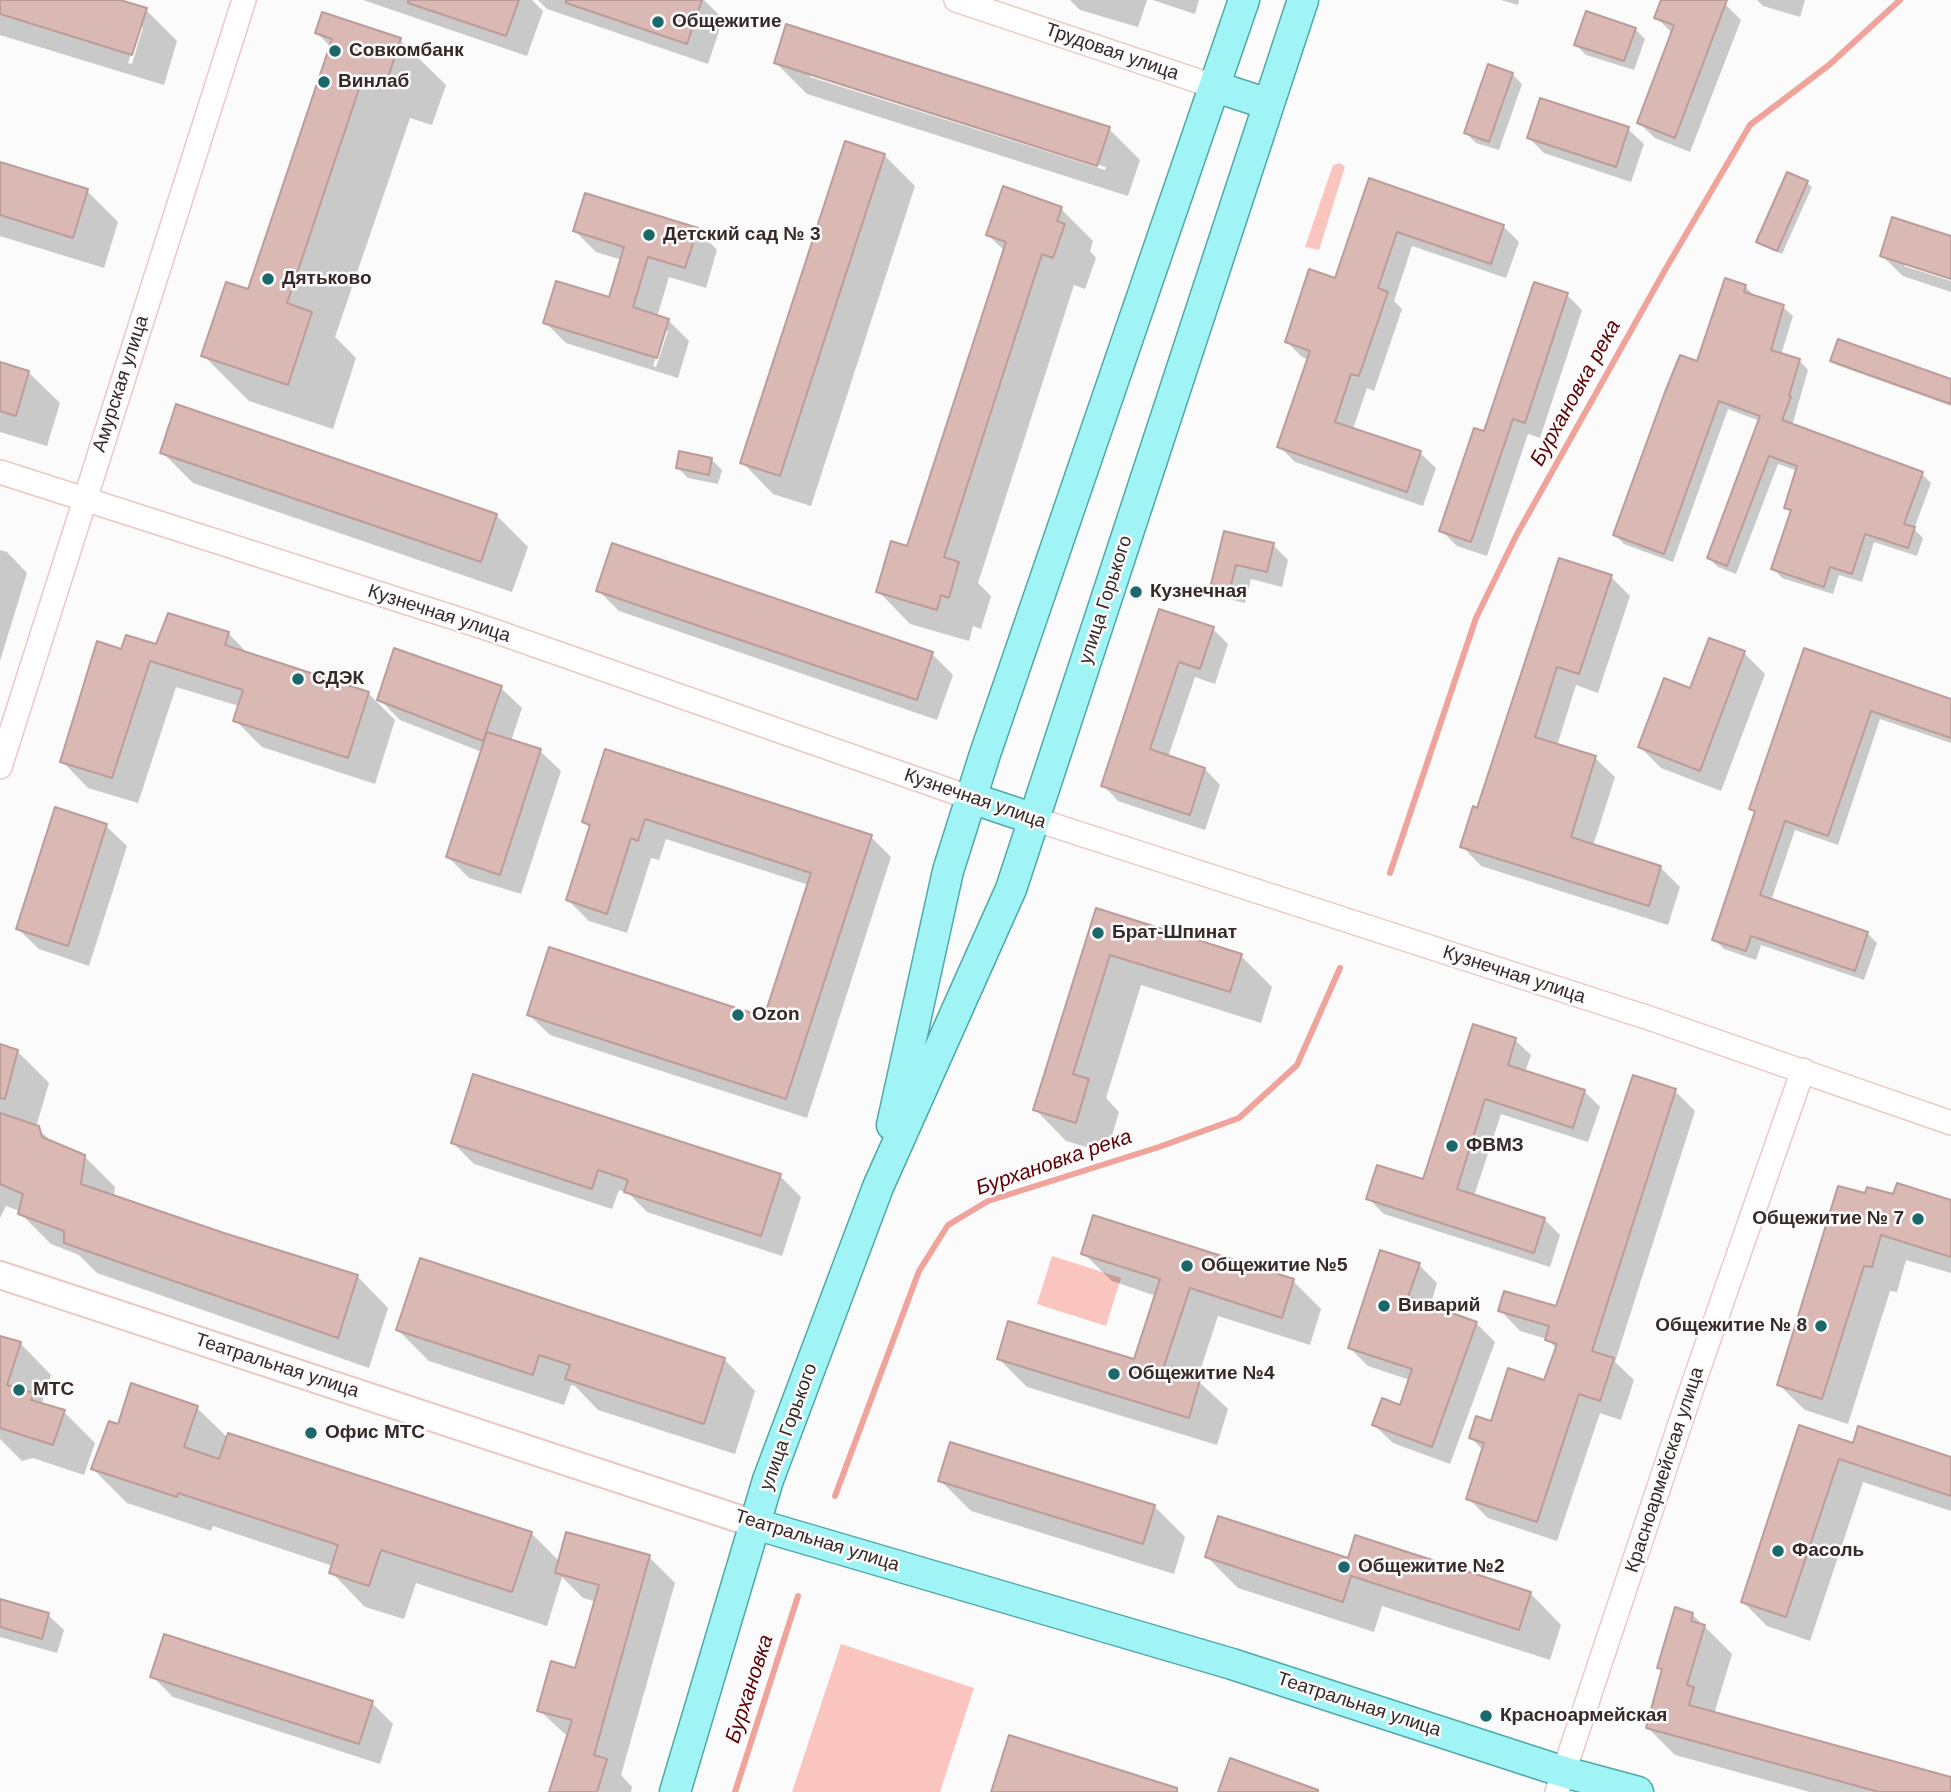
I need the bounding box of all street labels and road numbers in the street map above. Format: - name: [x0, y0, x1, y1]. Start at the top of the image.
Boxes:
- street label: Трудовая улица: [1042, 18, 1182, 86]
- street label: Амурская улица: [88, 313, 154, 455]
- street label: улица Горького: [1074, 533, 1138, 667]
- street label: Кузнечная улица: [365, 580, 513, 648]
- street label: Кузнечная улица: [901, 764, 1049, 834]
- street label: Кузнечная улица: [1440, 941, 1588, 1009]
- street label: Театральная улица: [192, 1329, 362, 1403]
- street label: улица Горького: [755, 1360, 823, 1494]
- street label: Красноармейская улица: [1621, 1364, 1709, 1576]
- street label: Театральная улица: [732, 1505, 902, 1577]
- street label: Театральная улица: [1274, 1668, 1444, 1742]

